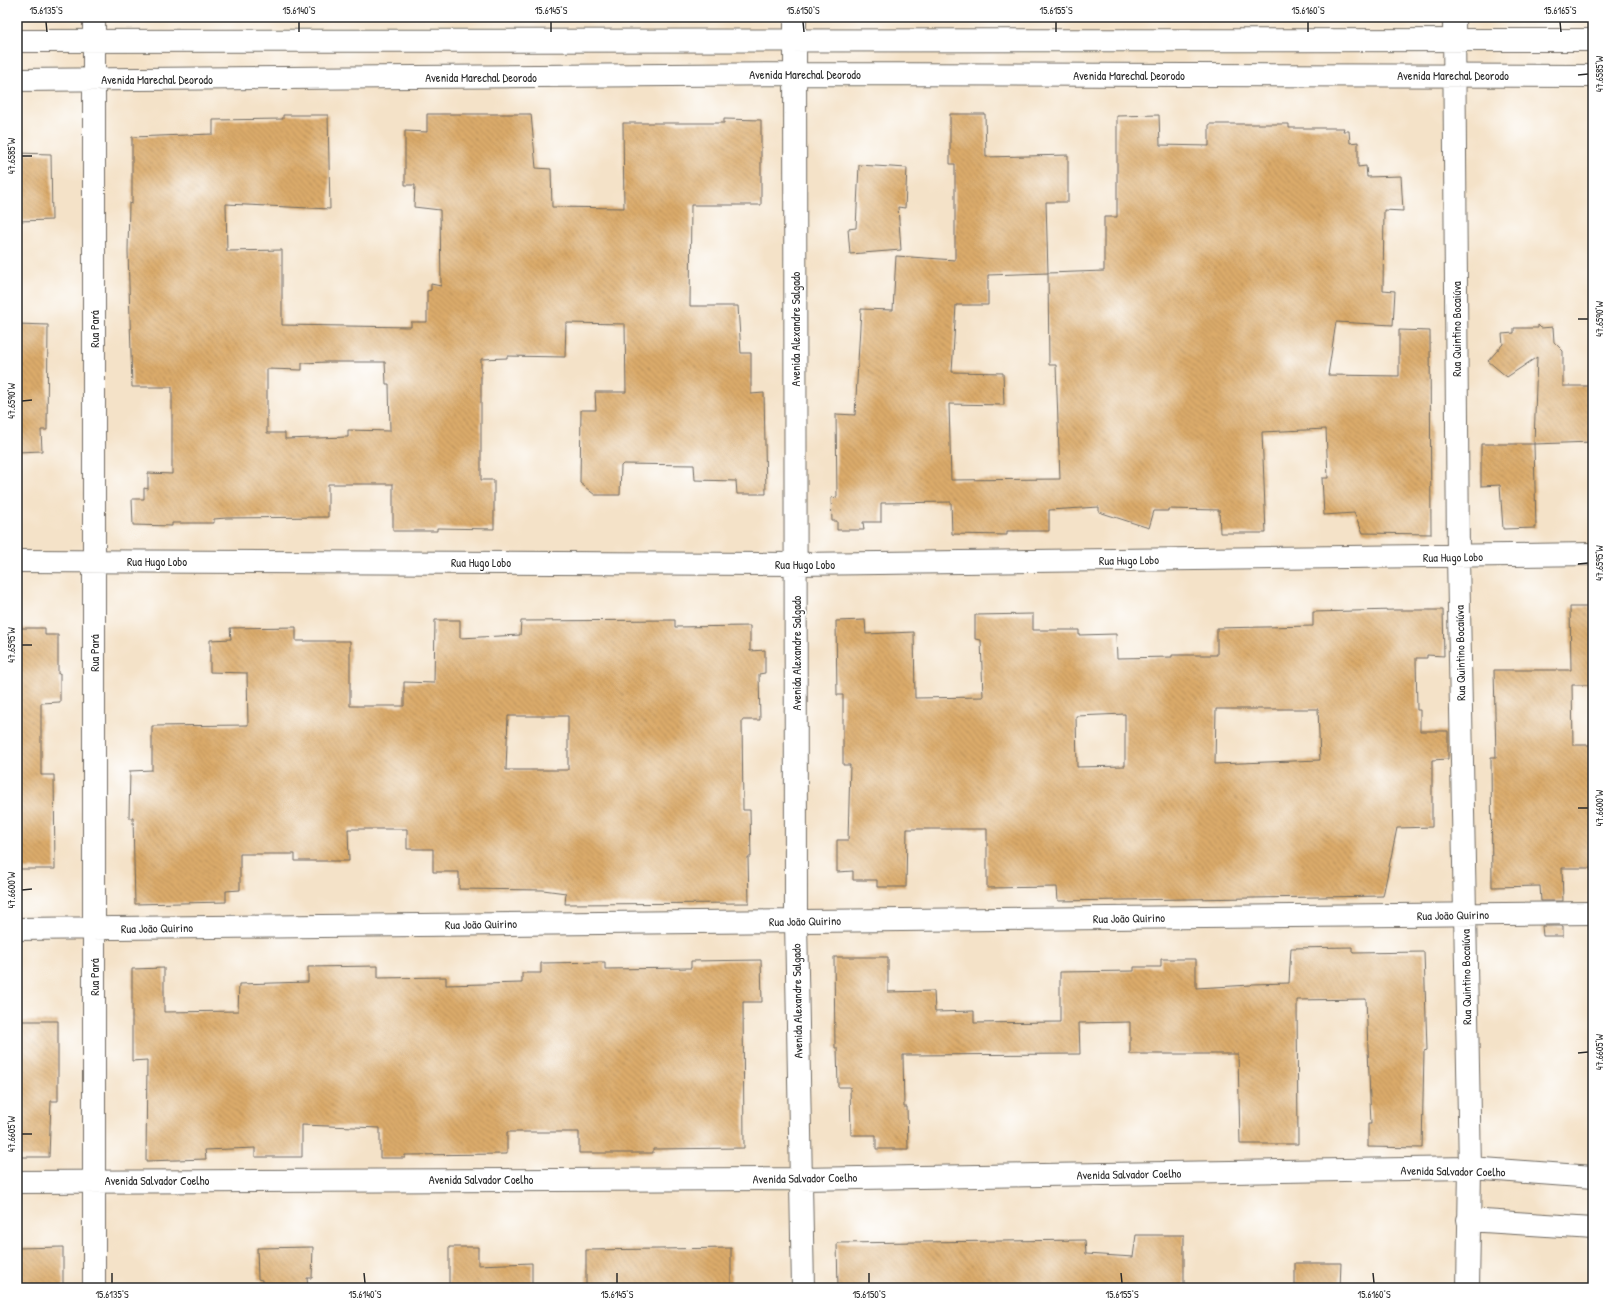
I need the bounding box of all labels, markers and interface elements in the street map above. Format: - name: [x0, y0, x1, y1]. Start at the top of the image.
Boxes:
- text: 15.6135°S: [29, 4, 63, 17]
- text: 15.6140°S: [283, 4, 316, 17]
- text: 15.6145°S: [535, 4, 568, 17]
- text: 15.6150°S: [786, 4, 820, 17]
- text: 15.6155°S: [1040, 4, 1073, 17]
- text: 15.6160°S: [1292, 4, 1325, 17]
- text: 15.6165°S: [1544, 4, 1577, 17]
- text: 47.6585°W: [1593, 55, 1606, 92]
- street label: Avenida Marechal Deorodo: [749, 66, 861, 83]
- street label: Avenida Marechal Deorodo: [1073, 67, 1185, 84]
- street label: Avenida Marechal Deorodo: [1397, 67, 1509, 84]
- street label: Avenida Marechal Deorodo: [425, 69, 537, 86]
- street label: Avenida Marechal Deorodo: [101, 71, 213, 88]
- text: 47.6585°W: [5, 137, 18, 174]
- street label: Avenida Alexandre Salgado: [787, 271, 804, 386]
- street label: Rua Quintino Bocaiúva: [1448, 281, 1465, 377]
- text: 47.6590°W: [1593, 300, 1606, 337]
- street label: Rua Pará: [86, 310, 103, 348]
- text: 47.6590°W: [5, 382, 18, 419]
- text: 47.6595°W: [1593, 544, 1606, 581]
- street label: Rua Hugo Lobo: [1423, 548, 1483, 566]
- street label: Rua Hugo Lobo: [1099, 551, 1159, 569]
- street label: Rua Hugo Lobo: [127, 553, 187, 570]
- street label: Rua Hugo Lobo: [451, 554, 511, 571]
- street label: Rua Hugo Lobo: [775, 556, 835, 573]
- street label: Avenida Alexandre Salgado: [788, 595, 805, 710]
- street label: Rua Quintino Bocaiúva: [1451, 605, 1469, 701]
- text: 47.6595°W: [5, 626, 18, 663]
- street label: Rua Pará: [86, 634, 103, 672]
- text: 47.6600°W: [1593, 789, 1606, 826]
- text: 47.6600°W: [5, 871, 18, 908]
- street label: Rua João Quirino: [1417, 906, 1489, 924]
- street label: Rua João Quirino: [1093, 909, 1165, 927]
- street label: Rua João Quirino: [769, 912, 841, 930]
- street label: Rua João Quirino: [445, 915, 517, 933]
- street label: Rua João Quirino: [121, 919, 193, 937]
- street label: Rua Quintino Bocaiúva: [1457, 929, 1475, 1025]
- street label: Avenida Alexandre Salgado: [787, 943, 807, 1059]
- street label: Rua Pará: [86, 958, 103, 996]
- text: 47.6605°W: [1593, 1033, 1606, 1070]
- text: 47.6605°W: [5, 1115, 18, 1152]
- street label: Avenida Salvador Coelho: [1400, 1162, 1506, 1180]
- street label: Avenida Salvador Coelho: [1076, 1165, 1182, 1183]
- street label: Avenida Salvador Coelho: [752, 1169, 858, 1187]
- street label: Avenida Salvador Coelho: [429, 1171, 534, 1188]
- street label: Avenida Salvador Coelho: [105, 1172, 210, 1189]
- text: 15.6135°S: [95, 1288, 129, 1301]
- text: 15.6140°S: [349, 1288, 382, 1301]
- text: 15.6145°S: [601, 1288, 634, 1301]
- text: 15.6150°S: [852, 1288, 886, 1301]
- text: 15.6155°S: [1106, 1288, 1139, 1301]
- text: 15.6160°S: [1358, 1288, 1391, 1301]

